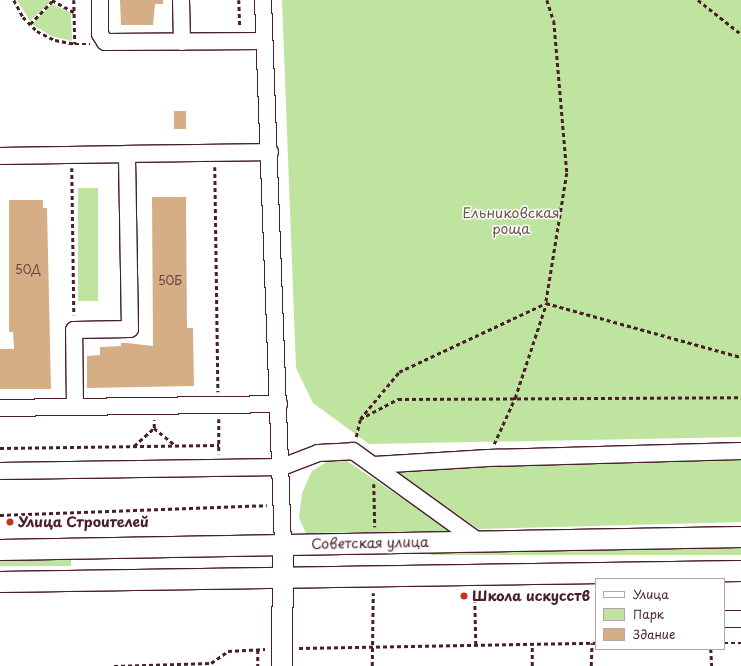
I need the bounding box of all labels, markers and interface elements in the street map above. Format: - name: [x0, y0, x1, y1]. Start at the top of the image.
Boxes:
- park label: Ельниковская роща: [462, 205, 560, 238]
- house number: 50Д: [15, 263, 41, 277]
- house number: 50Б: [158, 274, 182, 288]
- place label: Улица Строителей: [18, 514, 149, 530]
- marker: Улица Строителей: [5, 517, 15, 527]
- street label: Советская улица: [311, 534, 429, 552]
- legend: [595, 578, 725, 650]
- text: Улица: [633, 585, 669, 603]
- place label: Школа искусств: [472, 588, 590, 604]
- marker: Школа искусств: [459, 591, 469, 601]
- text: Парк: [633, 605, 664, 623]
- text: Здание: [633, 625, 675, 643]

